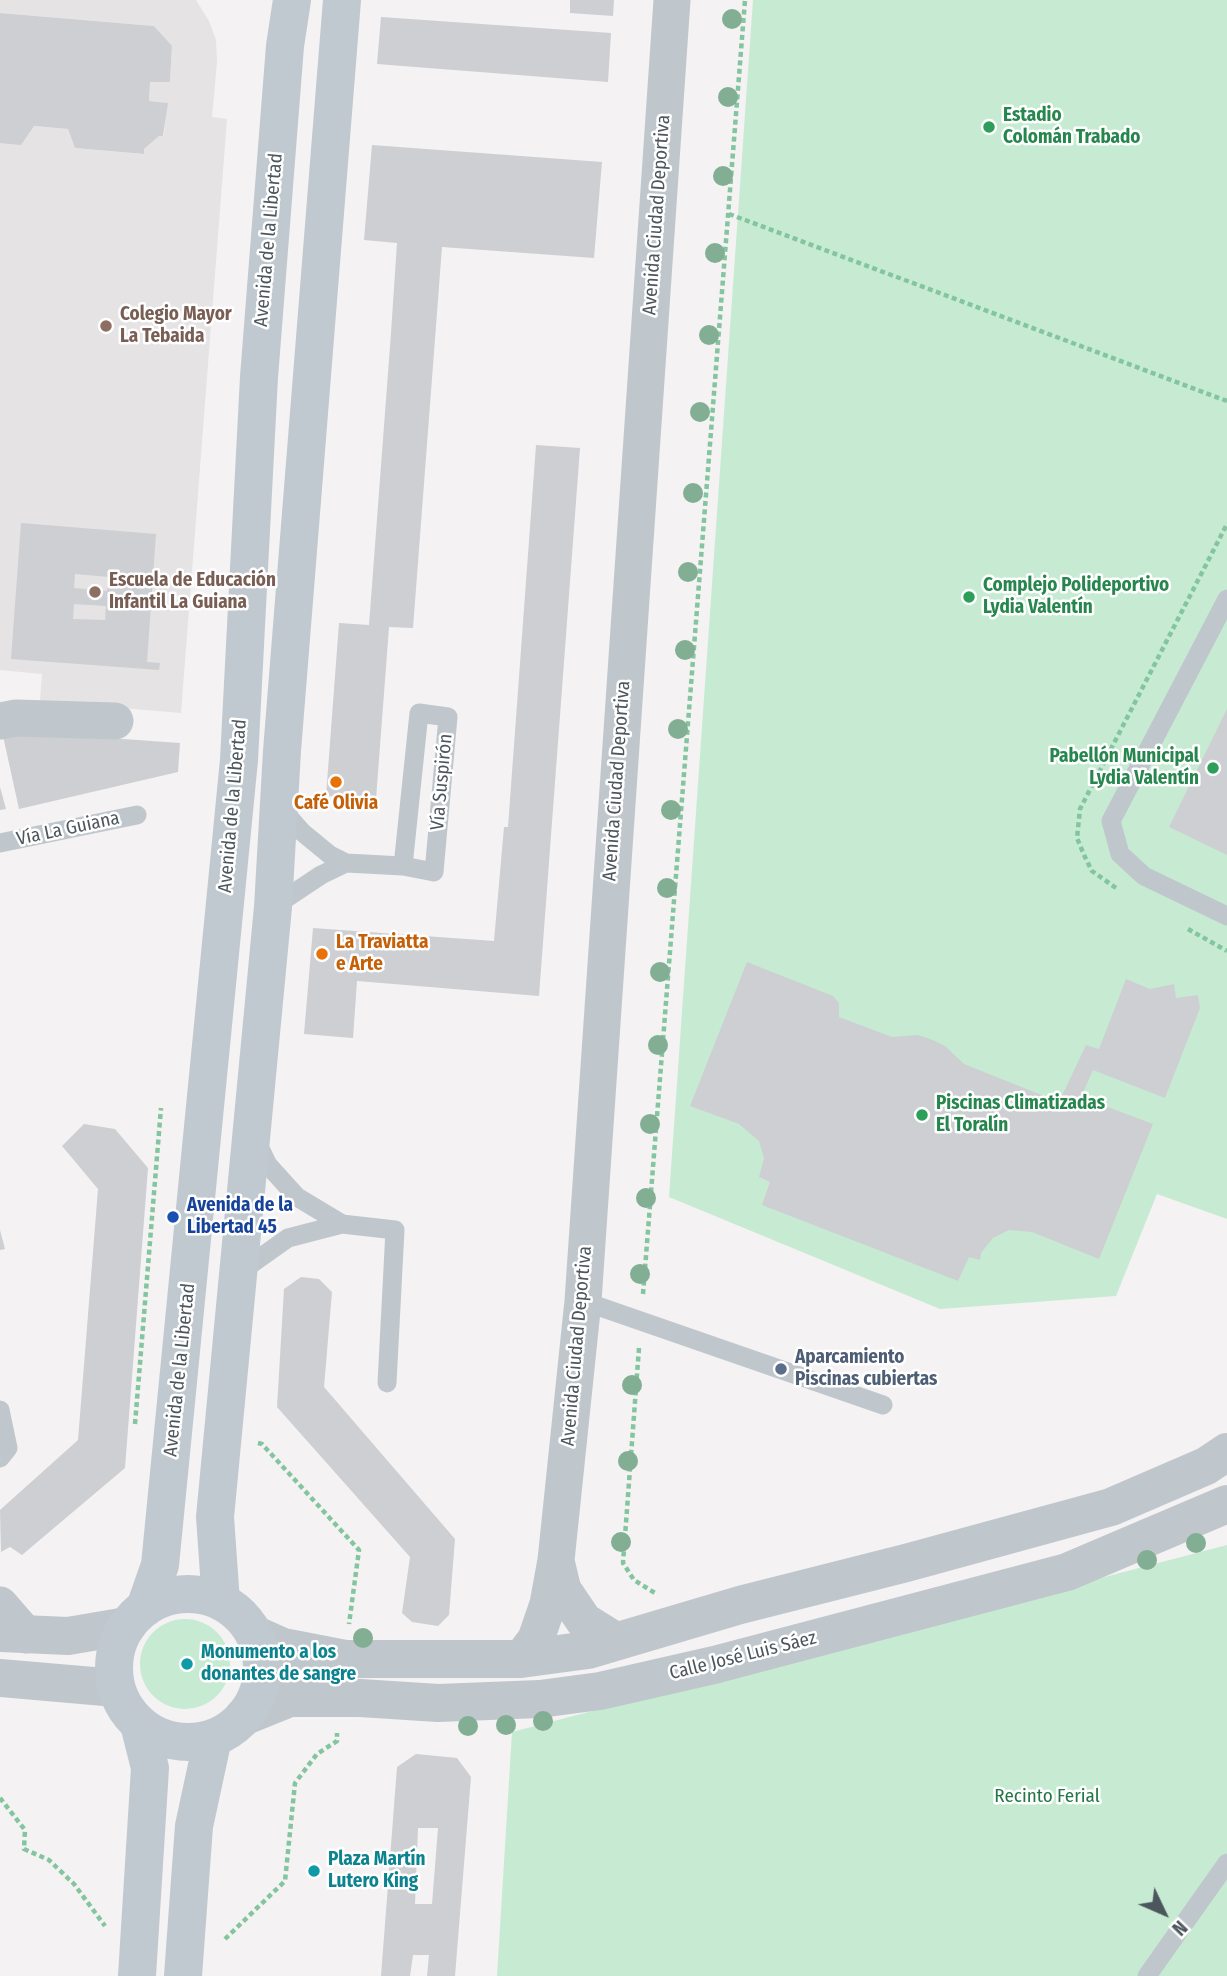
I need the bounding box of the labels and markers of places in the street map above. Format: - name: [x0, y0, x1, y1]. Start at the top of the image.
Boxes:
- place label: Estadio Colomán Trabado: [1003, 105, 1141, 149]
- marker: Estadio Colomán Trabado: [981, 119, 997, 135]
- place label: Colegio Mayor La Tebaida: [120, 304, 232, 348]
- marker: Colegio Mayor La Tebaida: [98, 318, 114, 334]
- place label: Escuela de Educación Infantil La Guiana: [109, 570, 276, 614]
- place label: Complejo Polideportivo Lydia Valentín: [983, 575, 1169, 619]
- marker: Escuela de Educación Infantil La Guiana: [87, 584, 103, 600]
- marker: Complejo Polideportivo Lydia Valentín: [961, 589, 977, 605]
- place label: Pabellón Municipal Lydia Valentín: [1050, 746, 1199, 790]
- marker: Pabellón Municipal Lydia Valentín: [1205, 760, 1221, 776]
- marker: Café Olivia: [328, 774, 344, 790]
- place label: Café Olivia: [294, 793, 378, 815]
- place label: La Traviatta e Arte: [336, 932, 428, 976]
- marker: La Traviatta e Arte: [314, 946, 330, 962]
- place label: Piscinas Climatizadas El Toralín: [936, 1093, 1105, 1137]
- marker: Piscinas Climatizadas El Toralín: [914, 1107, 930, 1123]
- place label: Avenida de la Libertad 45: [187, 1195, 293, 1239]
- marker: Avenida de la Libertad 45: [165, 1209, 181, 1225]
- place label: Aparcamiento Piscinas cubiertas: [795, 1347, 937, 1391]
- marker: Aparcamiento Piscinas cubiertas: [773, 1361, 789, 1377]
- place label: Monumento a los donantes de sangre: [201, 1642, 356, 1686]
- marker: Monumento a los donantes de sangre: [179, 1656, 195, 1672]
- place label: Plaza Martín Lutero King: [328, 1849, 425, 1893]
- marker: Plaza Martín Lutero King: [306, 1863, 322, 1879]

